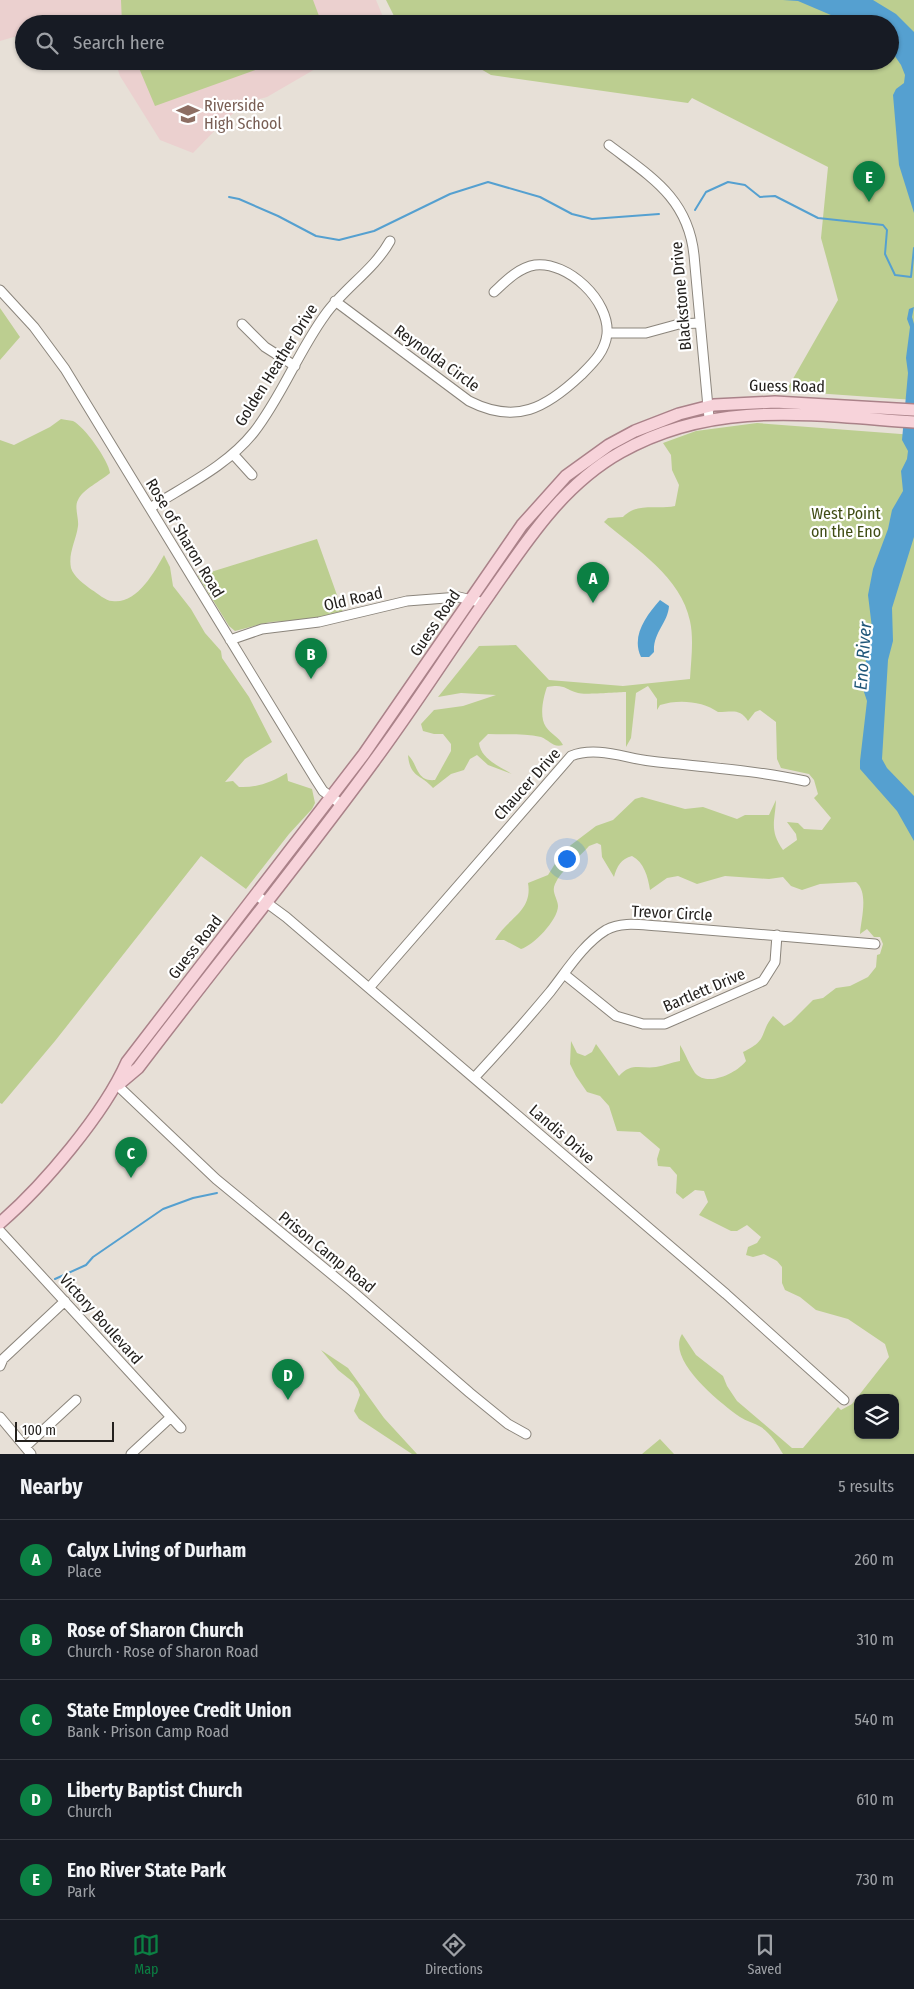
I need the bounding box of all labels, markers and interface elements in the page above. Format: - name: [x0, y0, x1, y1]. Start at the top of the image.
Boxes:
- search box: [15, 15, 899, 70]
- icon: search: [33, 29, 61, 57]
- text: Search here: [73, 31, 165, 54]
- place label: Riverside High School: [204, 96, 282, 133]
- school or university icon: Riverside High School: [175, 101, 201, 127]
- pin: E: [853, 161, 885, 202]
- street label: Blackstone Drive: [667, 241, 695, 351]
- street label: Golden Heather Drive: [231, 300, 321, 430]
- street label: Reynolda Circle: [391, 321, 483, 395]
- street label: Guess Road: [749, 376, 825, 396]
- street label: Rose of Sharon Road: [142, 475, 228, 601]
- park label: West Point on the Eno: [811, 504, 882, 541]
- pin: A: [577, 562, 609, 603]
- street label: Old Road: [322, 583, 384, 615]
- street label: Guess Road: [406, 586, 464, 660]
- water label: Eno River: [850, 620, 876, 691]
- pin: B: [295, 638, 327, 679]
- street label: Chaucer Drive: [490, 744, 564, 824]
- your location: [554, 846, 580, 872]
- street label: Trevor Circle: [631, 901, 713, 925]
- street label: Guess Road: [164, 911, 226, 983]
- street label: Bartlett Drive: [660, 964, 748, 1016]
- street label: Landis Drive: [525, 1100, 599, 1168]
- pin: C: [115, 1137, 147, 1178]
- street label: Prison Camp Road: [275, 1207, 379, 1297]
- street label: Victory Boulevard: [56, 1270, 146, 1368]
- pin: D: [272, 1359, 304, 1400]
- map controls: [854, 1394, 899, 1439]
- button: layers: [854, 1394, 899, 1439]
- scale bar: [15, 1419, 114, 1442]
- text: 100 m: [22, 1422, 56, 1439]
- text: Nearby: [20, 1474, 82, 1500]
- text: 5 results: [838, 1477, 894, 1496]
- text: Calyx Living of Durham: [67, 1539, 246, 1562]
- text: A: [32, 1550, 40, 1569]
- text: 260 m: [855, 1550, 894, 1569]
- text: Place: [67, 1562, 102, 1581]
- text: Rose of Sharon Church: [67, 1619, 244, 1642]
- text: B: [32, 1630, 40, 1649]
- text: 310 m: [857, 1630, 894, 1649]
- text: Church · Rose of Sharon Road: [67, 1642, 259, 1661]
- text: State Employee Credit Union: [67, 1699, 291, 1722]
- text: C: [32, 1710, 40, 1729]
- text: 540 m: [855, 1710, 894, 1729]
- text: Bank · Prison Camp Road: [67, 1722, 229, 1741]
- text: Liberty Baptist Church: [67, 1779, 243, 1802]
- text: D: [31, 1790, 41, 1809]
- text: 610 m: [856, 1790, 894, 1809]
- text: Church: [67, 1802, 112, 1821]
- text: Eno River State Park: [67, 1859, 226, 1882]
- text: E: [32, 1870, 40, 1889]
- text: 730 m: [856, 1870, 894, 1889]
- text: Park: [67, 1882, 95, 1901]
- tab: Map: [132, 1931, 160, 1978]
- tab: Directions: [425, 1931, 483, 1978]
- tab: Saved: [747, 1931, 782, 1978]

